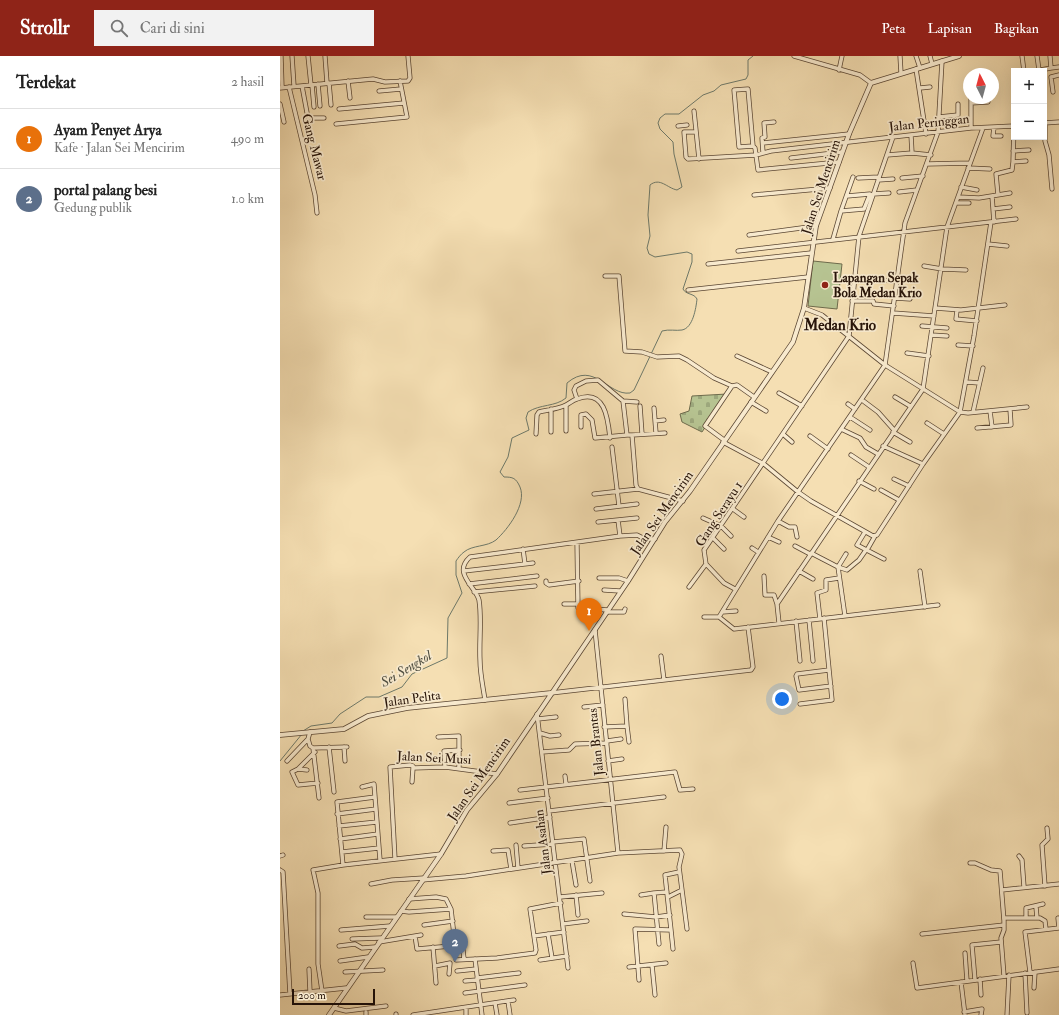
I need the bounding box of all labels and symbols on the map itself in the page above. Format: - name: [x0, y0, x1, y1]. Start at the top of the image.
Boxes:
- north arrow: [963, 68, 999, 104]
- street label: Jalan Peringgan: [887, 111, 970, 135]
- street label: Gang Mawar: [298, 112, 330, 182]
- street label: Jalan Sei Mencirim: [798, 138, 844, 237]
- place label: Lapangan Sepak Bola Medan Krio: [833, 270, 922, 301]
- marker: Lapangan Sepak Bola Medan Krio: [820, 280, 830, 290]
- district label: Medan Krio: [803, 316, 877, 335]
- street label: Jalan Sei Mencirim: [627, 468, 697, 559]
- street label: Gang Serayu 1: [692, 478, 747, 550]
- pin: 1: [576, 598, 602, 631]
- water label: Sei Sengkol: [376, 646, 436, 691]
- street label: Jalan Pelita: [381, 687, 442, 711]
- your location: [772, 689, 792, 709]
- street label: Jalan Brantas: [584, 707, 608, 778]
- street label: Jalan Sei Mencirim: [444, 734, 514, 825]
- street label: Jalan Sei Musi: [395, 748, 472, 768]
- street label: Jalan Asahan: [531, 808, 555, 876]
- pin: 2: [442, 929, 468, 962]
- scale bar: [292, 987, 375, 1006]

